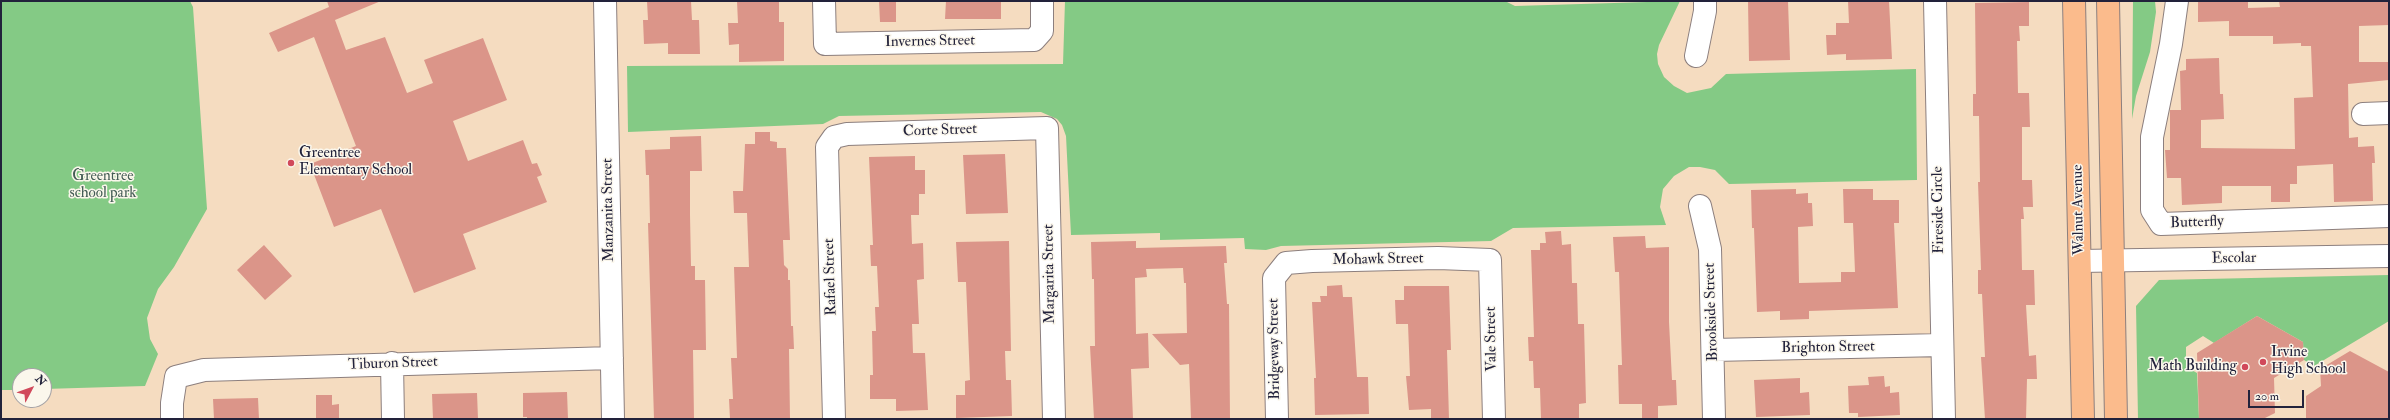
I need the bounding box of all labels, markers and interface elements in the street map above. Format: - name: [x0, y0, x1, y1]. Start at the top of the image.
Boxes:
- street label: Invernes Street: [885, 32, 975, 52]
- street label: Corte Street: [903, 121, 977, 141]
- place label: Greentree Elementary School: [299, 145, 412, 180]
- marker: Greentree Elementary School: [286, 158, 296, 168]
- street label: Manzanita Street: [599, 158, 619, 262]
- street label: Walnut Avenue: [2069, 164, 2089, 256]
- street label: Fireside Circle: [1929, 166, 1949, 254]
- park label: Greentree school park: [70, 168, 136, 203]
- street label: Butterfly: [2170, 213, 2224, 233]
- street label: Margarita Street: [1040, 224, 1060, 324]
- street label: Rafael Street: [821, 238, 841, 316]
- street label: Mohawk Street: [1332, 250, 1424, 270]
- street label: Escolar: [2212, 250, 2256, 268]
- street label: Brookside Street: [1701, 262, 1723, 362]
- street label: Bridgeway Street: [1265, 298, 1285, 400]
- street label: Vale Street: [1482, 306, 1502, 372]
- street label: Brighton Street: [1781, 338, 1875, 358]
- place label: Irvine High School: [2271, 344, 2346, 379]
- street label: Tiburon Street: [348, 353, 438, 375]
- marker: Irvine High School: [2258, 357, 2268, 367]
- place label: Math Building: [2149, 358, 2237, 376]
- marker: Math Building: [2240, 362, 2250, 372]
- north arrow: [12, 368, 52, 408]
- text: N: [33, 372, 49, 388]
- scale bar: [2250, 382, 2306, 408]
- text: 20 m: [2255, 389, 2279, 404]

